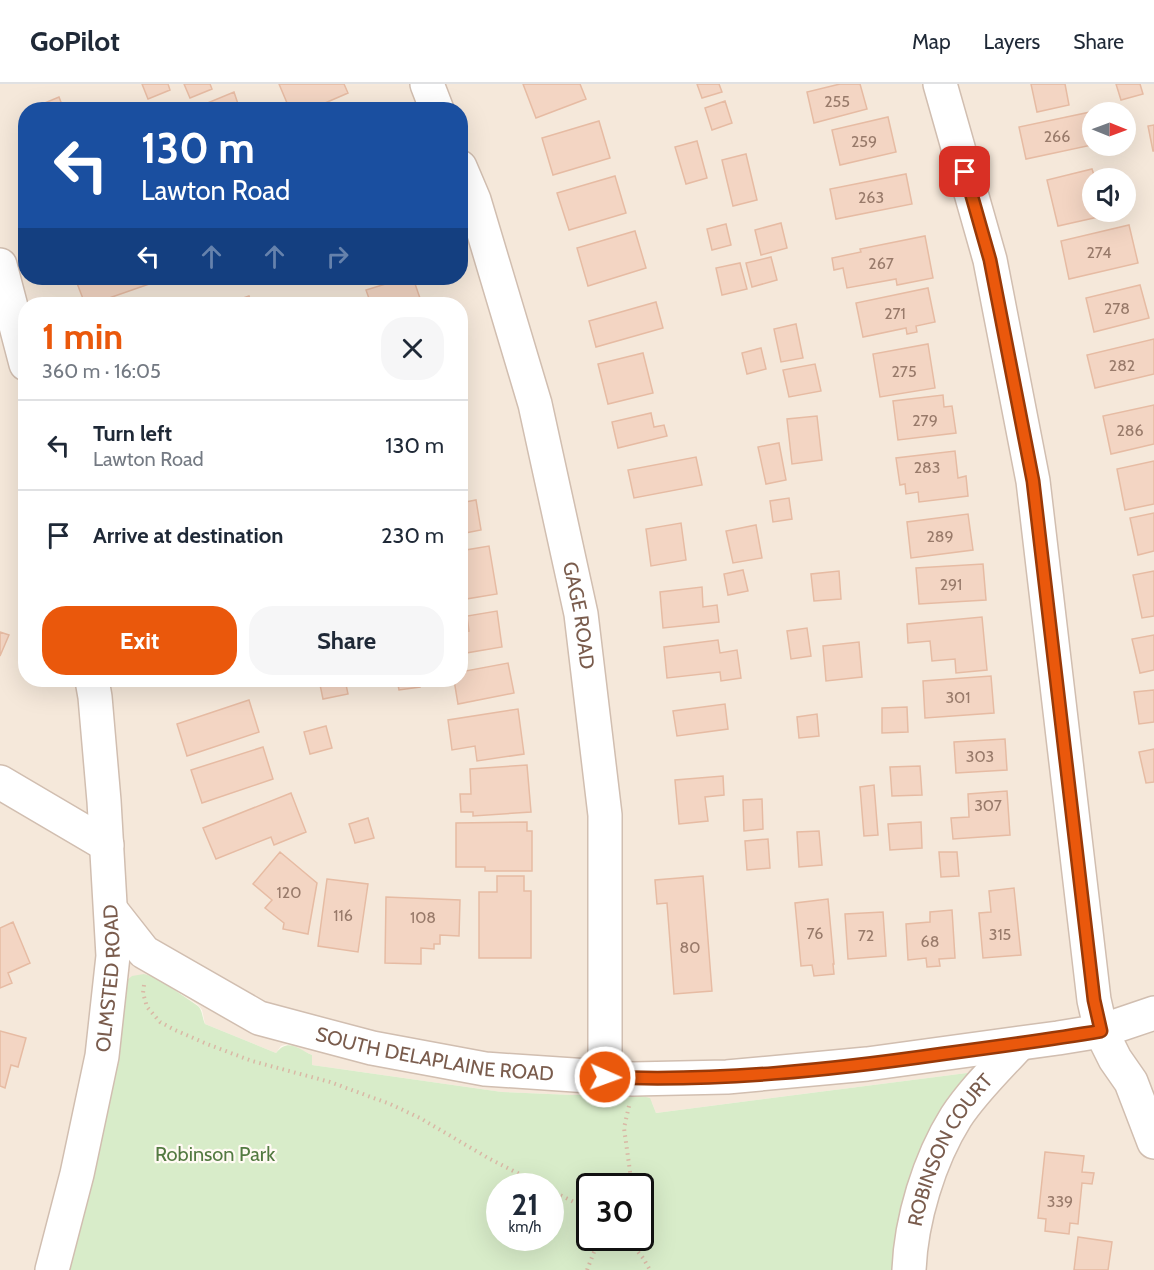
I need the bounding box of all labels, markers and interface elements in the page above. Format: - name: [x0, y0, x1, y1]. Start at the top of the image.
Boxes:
- text: GoPilot: [30, 24, 120, 58]
- text: Map: [912, 29, 951, 54]
- text: Layers: [984, 29, 1040, 54]
- text: Share: [1073, 29, 1124, 54]
- house number: 255: [824, 92, 850, 111]
- north arrow: [1082, 102, 1136, 156]
- map controls: [1082, 102, 1136, 222]
- text: 130 m: [141, 122, 255, 174]
- icon: left: [42, 126, 120, 204]
- house number: 266: [1044, 127, 1070, 146]
- house number: 259: [851, 132, 877, 151]
- pin: [939, 146, 990, 197]
- icon: arrive: [948, 155, 981, 188]
- button: sound: [1082, 168, 1136, 222]
- text: Lawton Road: [141, 174, 290, 207]
- house number: 263: [858, 188, 884, 207]
- icon: left: [132, 240, 165, 273]
- icon: ahead: [195, 240, 228, 273]
- icon: ahead: [258, 240, 291, 273]
- icon: right: [321, 240, 354, 273]
- house number: 274: [1086, 243, 1112, 262]
- house number: 267: [868, 254, 894, 273]
- house number: 278: [1104, 299, 1130, 318]
- house number: 271: [884, 304, 906, 323]
- text: 1 min: [42, 314, 123, 358]
- button: close: [381, 317, 444, 380]
- house number: 282: [1109, 356, 1135, 375]
- text: 360 m · 16:05: [42, 359, 161, 383]
- house number: 275: [891, 362, 917, 381]
- house number: 279: [912, 411, 938, 430]
- text: Turn left: [93, 420, 172, 447]
- house number: 286: [1116, 421, 1144, 440]
- icon: left: [42, 429, 75, 462]
- text: 130 m: [385, 432, 444, 459]
- text: Lawton Road: [93, 447, 204, 471]
- house number: 283: [914, 458, 940, 477]
- icon: arrive: [42, 519, 75, 552]
- text: Arrive at destination: [93, 522, 283, 549]
- text: 230 m: [381, 522, 444, 549]
- house number: 289: [926, 527, 954, 546]
- street label: GAGE ROAD: [558, 560, 600, 671]
- house number: 291: [940, 575, 962, 594]
- button: Exit: [42, 606, 237, 675]
- button: Share: [249, 606, 444, 675]
- house number: 301: [945, 688, 971, 707]
- house number: 303: [966, 747, 994, 766]
- house number: 307: [974, 796, 1002, 815]
- house number: 120: [277, 883, 301, 902]
- street label: OLMSTED ROAD: [91, 904, 125, 1053]
- house number: 116: [333, 906, 353, 925]
- house number: 108: [410, 908, 436, 927]
- house number: 76: [807, 924, 823, 943]
- house number: 315: [989, 925, 1011, 944]
- house number: 72: [858, 926, 874, 945]
- house number: 68: [921, 932, 939, 951]
- house number: 80: [680, 938, 700, 957]
- street label: SOUTH DELAPLAINE ROAD: [313, 1022, 555, 1086]
- position arrow: [573, 1045, 637, 1109]
- street label: ROBINSON COURT: [903, 1068, 998, 1228]
- park label: Robinson Park: [155, 1142, 275, 1166]
- speed limit sign: 30: [576, 1173, 654, 1251]
- text: 21: [512, 1186, 538, 1223]
- house number: 339: [1047, 1192, 1073, 1211]
- text: km/h: [509, 1218, 541, 1236]

